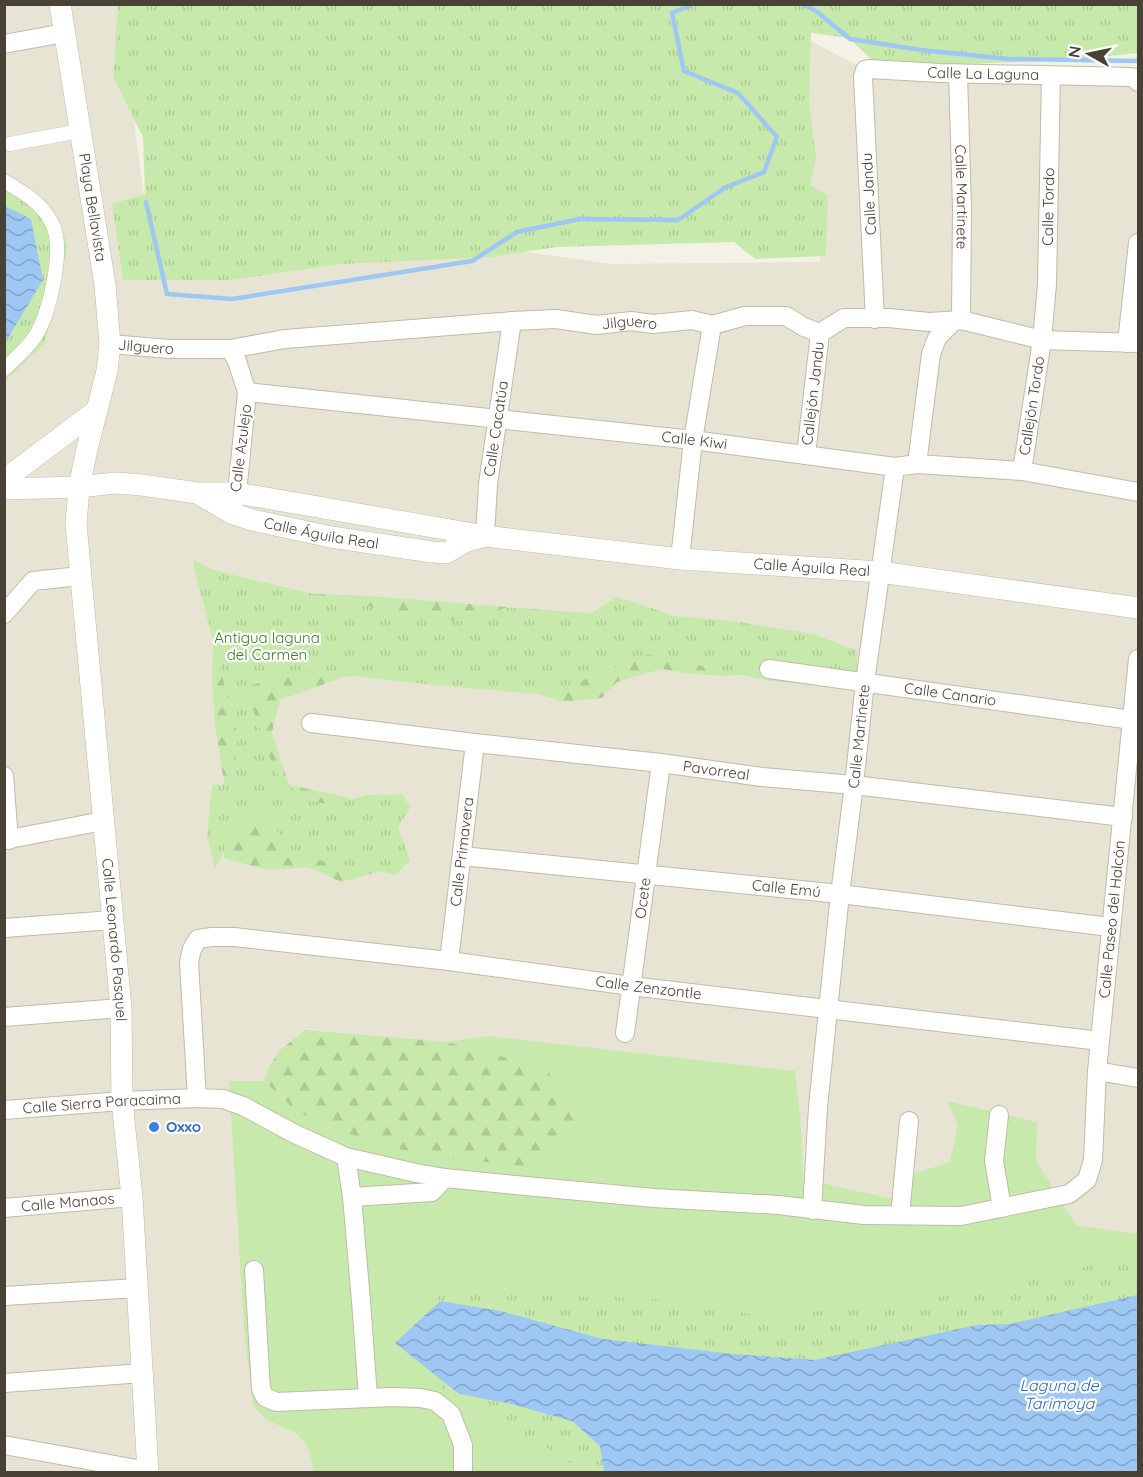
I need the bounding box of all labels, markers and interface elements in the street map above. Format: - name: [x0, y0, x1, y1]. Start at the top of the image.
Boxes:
- north arrow: [1059, 24, 1119, 84]
- text: N: [1063, 44, 1085, 59]
- street label: Calle La Laguna: [927, 62, 1039, 84]
- street label: Calle Martinete: [951, 144, 972, 249]
- street label: Playa Bellavista: [75, 152, 111, 263]
- street label: Calle Jandu: [857, 152, 880, 236]
- street label: Calle Tordo: [1038, 167, 1058, 246]
- street label: Jilguero: [601, 311, 659, 333]
- street label: Jilguero: [117, 335, 174, 358]
- street label: Callejón Jandu: [797, 340, 828, 446]
- street label: Callejón Tordo: [1015, 355, 1048, 457]
- street label: Calle Cacatúa: [479, 379, 512, 478]
- street label: Calle Azulejo: [226, 403, 255, 493]
- street label: Calle Kiwi: [661, 427, 729, 453]
- street label: Calle Águila Real: [262, 513, 380, 553]
- street label: Calle Águila Real: [753, 554, 871, 580]
- park label: Antigua laguna del Carmen: [214, 628, 320, 664]
- street label: Calle Canario: [903, 678, 998, 710]
- street label: Calle Martinete: [844, 683, 874, 789]
- street label: Pavorreal: [682, 756, 751, 784]
- street label: Calle Primavera: [446, 796, 477, 907]
- street label: Calle Paseo del Halcón: [1094, 839, 1129, 999]
- street label: Calle Leonardo Pasquel: [98, 857, 131, 1022]
- street label: Calle Emú: [751, 875, 822, 901]
- street label: Ocete: [630, 876, 655, 920]
- street label: Calle Zenzontle: [594, 971, 703, 1003]
- street label: Calle Sierra Paracaima: [22, 1089, 181, 1118]
- place label: Oxxo: [166, 1117, 201, 1136]
- marker: Oxxo: [147, 1120, 161, 1134]
- street label: Calle Manaos: [20, 1189, 115, 1215]
- water label: Laguna de Tarimoya: [1019, 1375, 1100, 1413]

